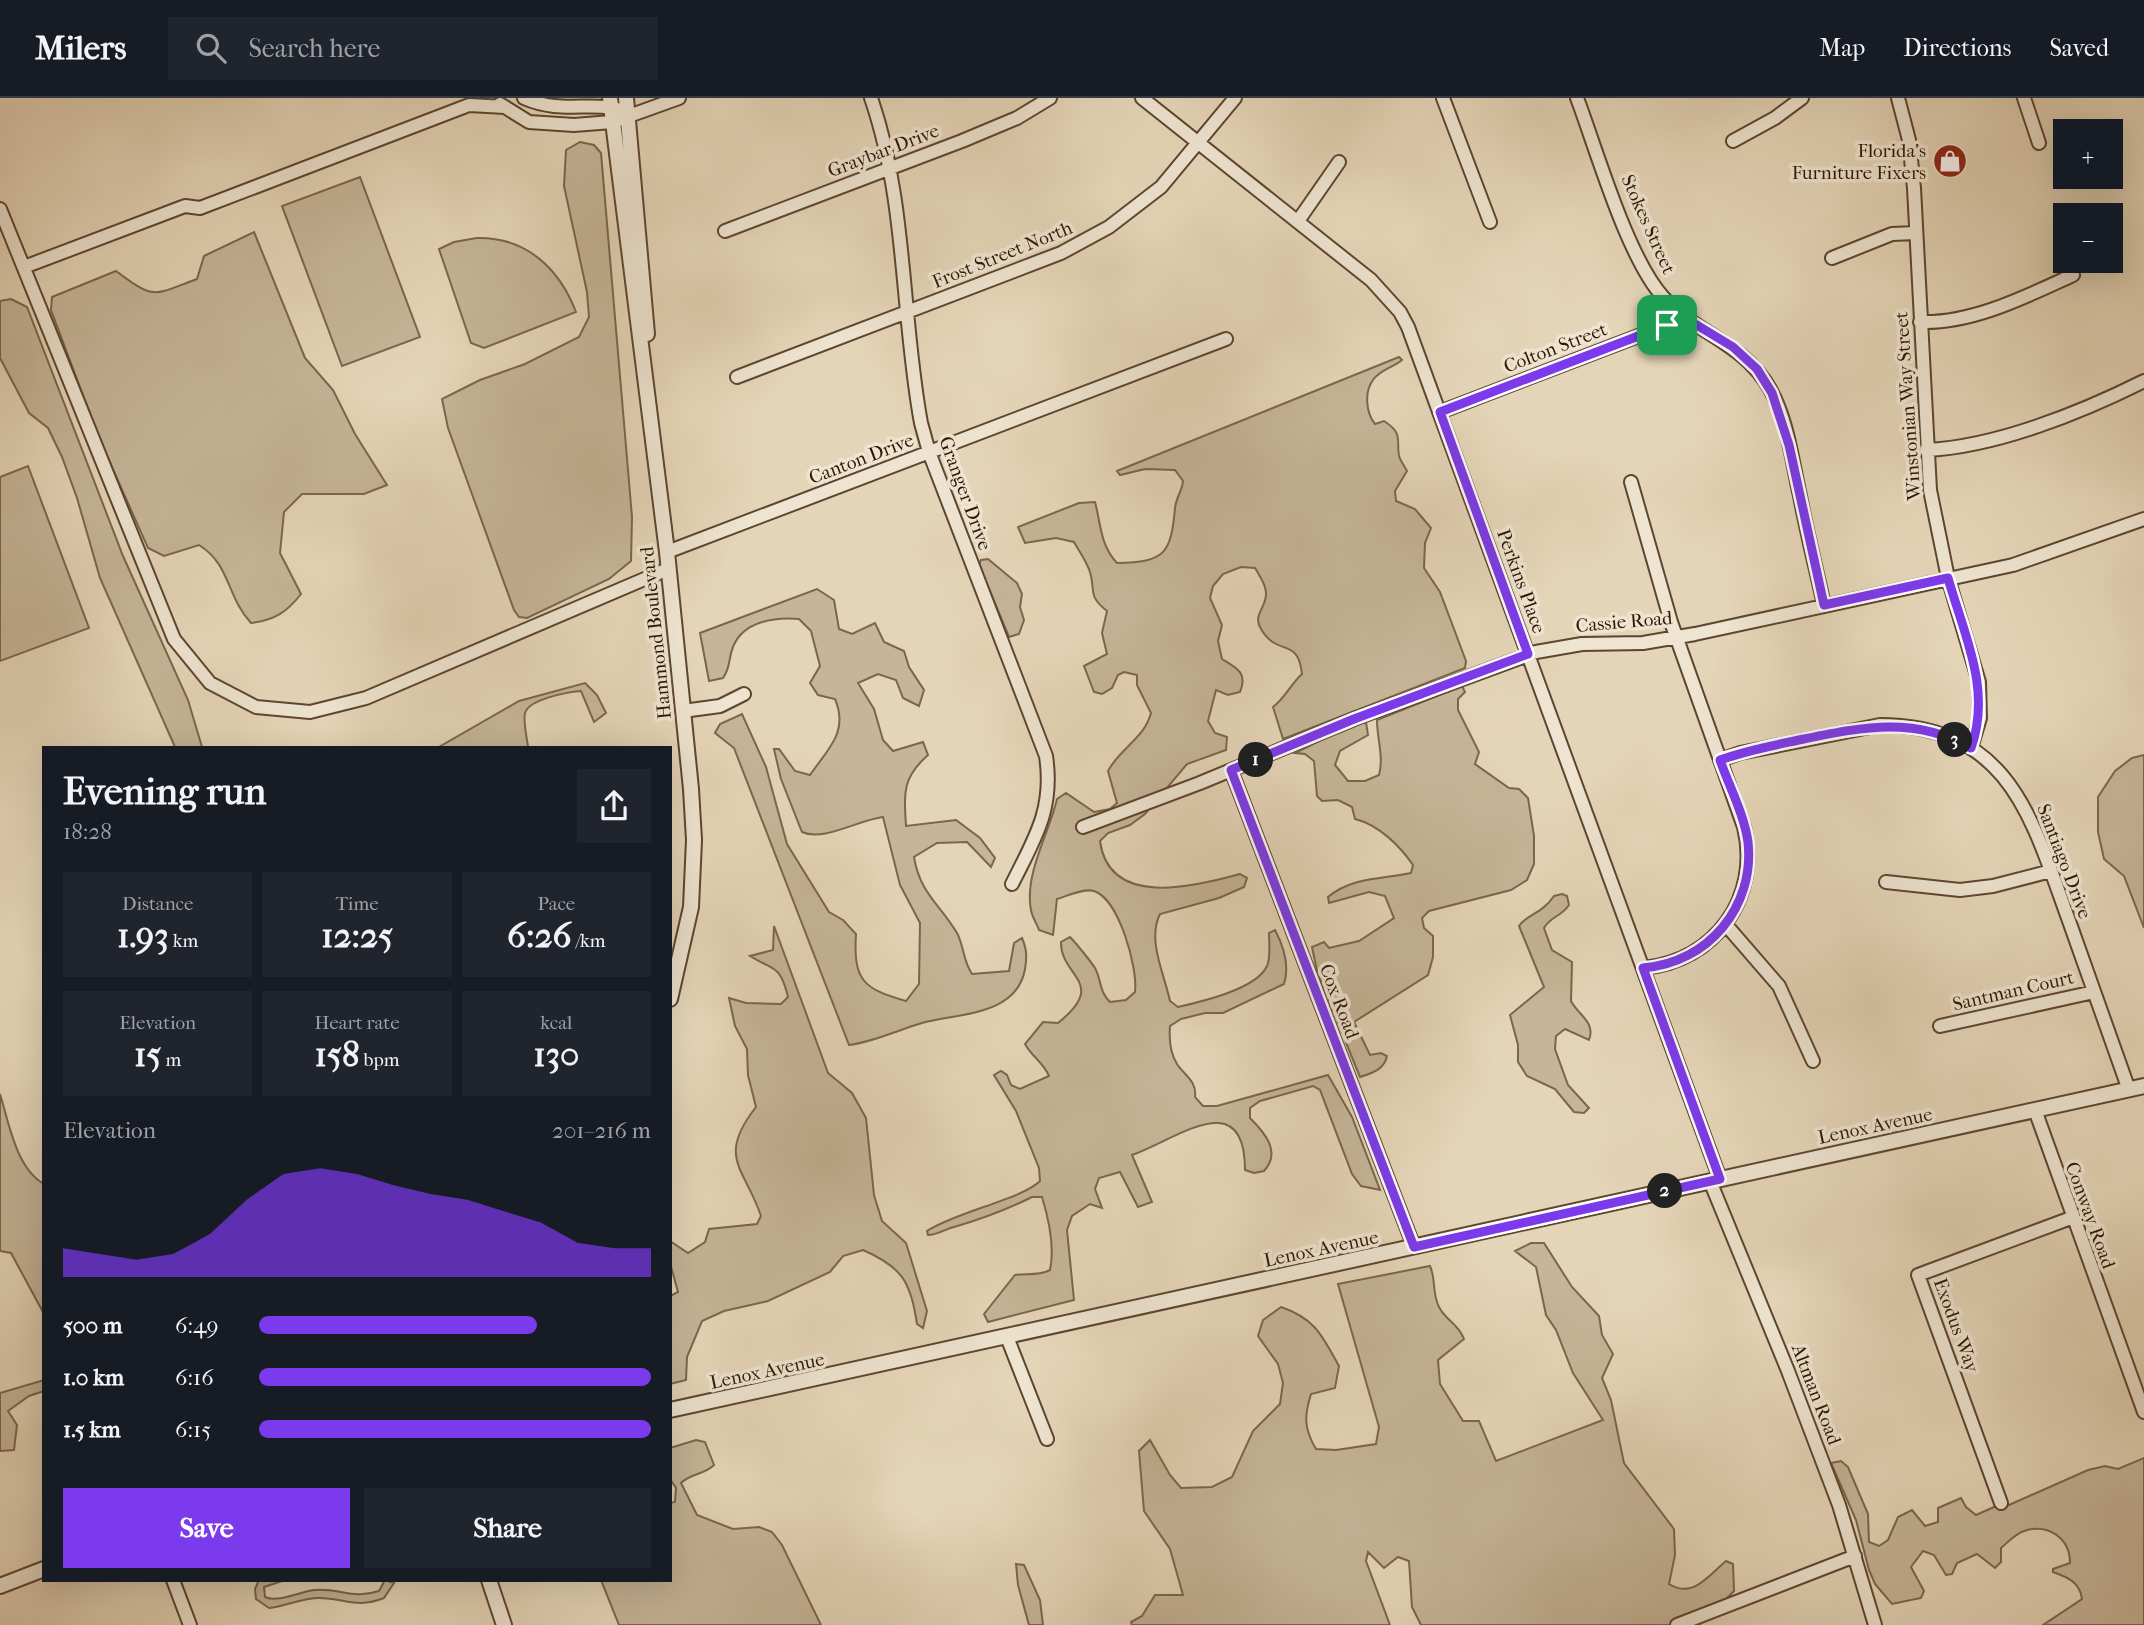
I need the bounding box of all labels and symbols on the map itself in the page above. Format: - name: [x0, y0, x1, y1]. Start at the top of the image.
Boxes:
- street label: Graybar Drive: [825, 120, 942, 182]
- place label: Florida's Furniture Fixers: [1792, 140, 1926, 184]
- shop icon: Florida's Furniture Fixers: [1931, 142, 1969, 180]
- street label: Stokes Street: [1616, 171, 1680, 278]
- street label: Frost Street North: [929, 217, 1076, 293]
- pin: [1637, 295, 1697, 355]
- street label: Winstonian Way Street: [1890, 311, 1926, 502]
- street label: Colton Street: [1501, 318, 1610, 378]
- street label: Canton Drive: [806, 429, 917, 489]
- street label: Granger Drive: [934, 433, 996, 553]
- street label: Perkins Place: [1492, 526, 1550, 636]
- street label: Hammond Boulevard: [636, 545, 676, 720]
- street label: Cassie Road: [1575, 607, 1674, 637]
- pin: 3: [1938, 722, 1972, 758]
- pin: 1: [1238, 742, 1274, 778]
- street label: Santiago Drive: [2032, 801, 2096, 922]
- street label: Cox Road: [1315, 961, 1364, 1042]
- street label: Santman Court: [1950, 966, 2076, 1016]
- street label: Lenox Avenue: [1816, 1103, 1934, 1149]
- street label: Conway Road: [2061, 1159, 2120, 1272]
- pin: 2: [1648, 1174, 1682, 1208]
- street label: Lenox Avenue: [1262, 1226, 1380, 1272]
- street label: Exodus Way: [1929, 1275, 1984, 1376]
- street label: Altman Road: [1786, 1340, 1846, 1448]
- street label: Lenox Avenue: [708, 1348, 826, 1394]

